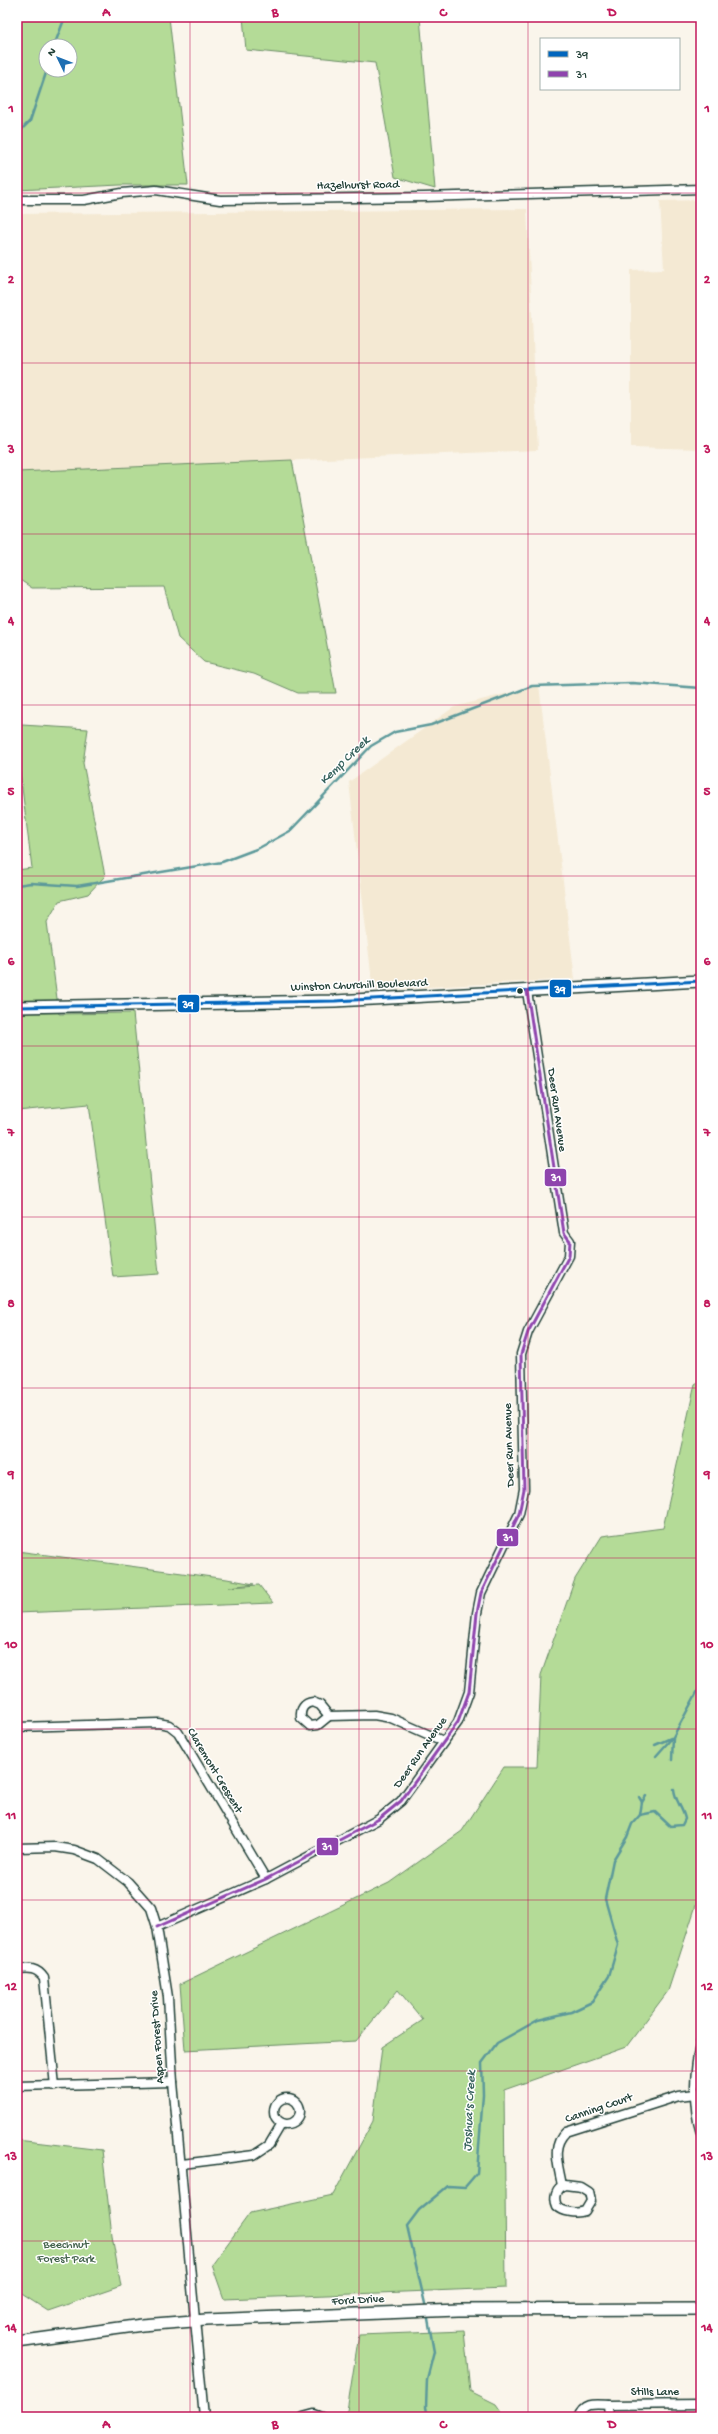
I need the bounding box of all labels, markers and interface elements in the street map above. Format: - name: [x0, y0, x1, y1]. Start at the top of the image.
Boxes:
- text: A: [101, 6, 111, 21]
- text: B: [271, 6, 280, 21]
- text: C: [438, 6, 448, 21]
- text: D: [607, 6, 617, 21]
- north arrow: [38, 38, 78, 78]
- legend: [540, 38, 680, 90]
- text: N: [45, 46, 59, 59]
- text: 39: [575, 49, 588, 63]
- text: 31: [575, 69, 587, 83]
- text: 1: [7, 102, 14, 117]
- text: 1: [703, 102, 710, 117]
- street label: Hazelhurst Road: [317, 178, 400, 194]
- text: 2: [8, 273, 15, 288]
- text: 2: [704, 273, 711, 288]
- text: 3: [7, 443, 15, 458]
- text: 3: [703, 443, 711, 458]
- text: 4: [7, 614, 15, 629]
- text: 4: [703, 614, 711, 629]
- water label: Kemp Creek: [317, 733, 374, 788]
- text: 5: [8, 785, 15, 800]
- text: 5: [704, 785, 711, 800]
- text: 6: [8, 955, 15, 970]
- text: 6: [704, 955, 711, 970]
- street label: Winston Churchill Boulevard: [290, 977, 429, 995]
- line badge: 39: [549, 979, 572, 998]
- text: 39: [553, 985, 566, 997]
- unlabelled marker: [515, 986, 525, 996]
- line badge: 39: [177, 994, 200, 1013]
- text: 39: [181, 1000, 194, 1012]
- street label: Deer Run Avenue: [543, 1067, 569, 1153]
- text: 7: [7, 1126, 16, 1141]
- text: 7: [703, 1126, 712, 1141]
- line badge: 31: [544, 1168, 567, 1187]
- text: 31: [550, 1173, 561, 1185]
- text: 8: [7, 1297, 15, 1312]
- text: 8: [703, 1297, 711, 1312]
- street label: Deer Run Avenue: [502, 1402, 518, 1488]
- text: 9: [7, 1468, 15, 1483]
- text: 9: [703, 1468, 711, 1483]
- line badge: 31: [496, 1528, 519, 1547]
- text: 31: [502, 1533, 513, 1545]
- text: 10: [4, 1638, 18, 1653]
- text: 10: [700, 1638, 714, 1653]
- street label: Deer Run Avenue: [391, 1714, 451, 1792]
- street label: Claremont Crescent: [183, 1726, 245, 1817]
- text: 11: [5, 1809, 16, 1824]
- text: 11: [701, 1809, 712, 1824]
- line badge: 31: [316, 1837, 339, 1856]
- text: 31: [321, 1842, 332, 1854]
- text: 12: [4, 1980, 17, 1995]
- text: 12: [700, 1980, 713, 1995]
- street label: Aspen Forest Drive: [148, 1989, 168, 2084]
- water label: Joshua's Creek: [460, 2069, 480, 2152]
- street label: Canning Court: [564, 2091, 635, 2127]
- text: 13: [4, 2150, 17, 2165]
- text: 13: [700, 2150, 713, 2165]
- park label: Beechnut Forest Park: [36, 2239, 97, 2267]
- street label: Ford Drive: [330, 2293, 385, 2309]
- text: 14: [4, 2321, 18, 2336]
- text: 14: [700, 2321, 714, 2336]
- street label: Stills Lane: [631, 2386, 680, 2400]
- text: A: [101, 2418, 111, 2433]
- text: B: [271, 2418, 280, 2433]
- text: C: [438, 2418, 448, 2433]
- text: D: [607, 2418, 617, 2433]

